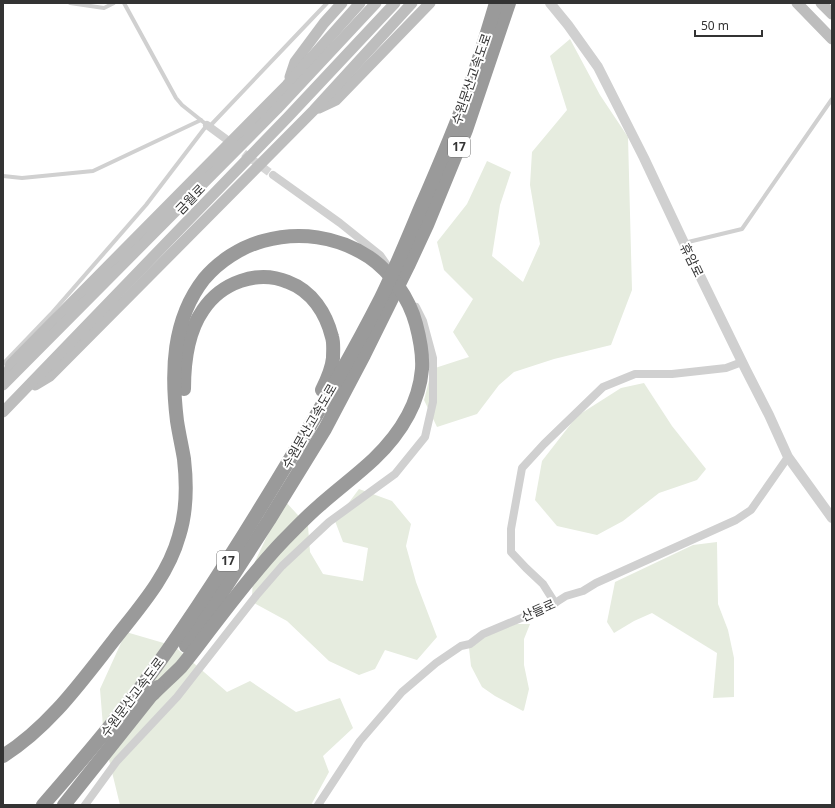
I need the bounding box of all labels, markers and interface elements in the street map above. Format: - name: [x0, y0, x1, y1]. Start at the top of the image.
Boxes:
- scale bar: [695, 12, 762, 38]
- text: 50 m: [701, 17, 729, 34]
- street label: 수원문산고속도로: [447, 31, 495, 127]
- road number: 17: [448, 137, 470, 157]
- street label: 금월로: [171, 180, 209, 218]
- street label: 휴암로: [676, 240, 708, 280]
- street label: 수원문산고속도로: [277, 380, 341, 472]
- road number: 17: [217, 551, 239, 571]
- street label: 산들로: [518, 594, 558, 626]
- street label: 수원문산고속도로: [96, 653, 168, 741]

